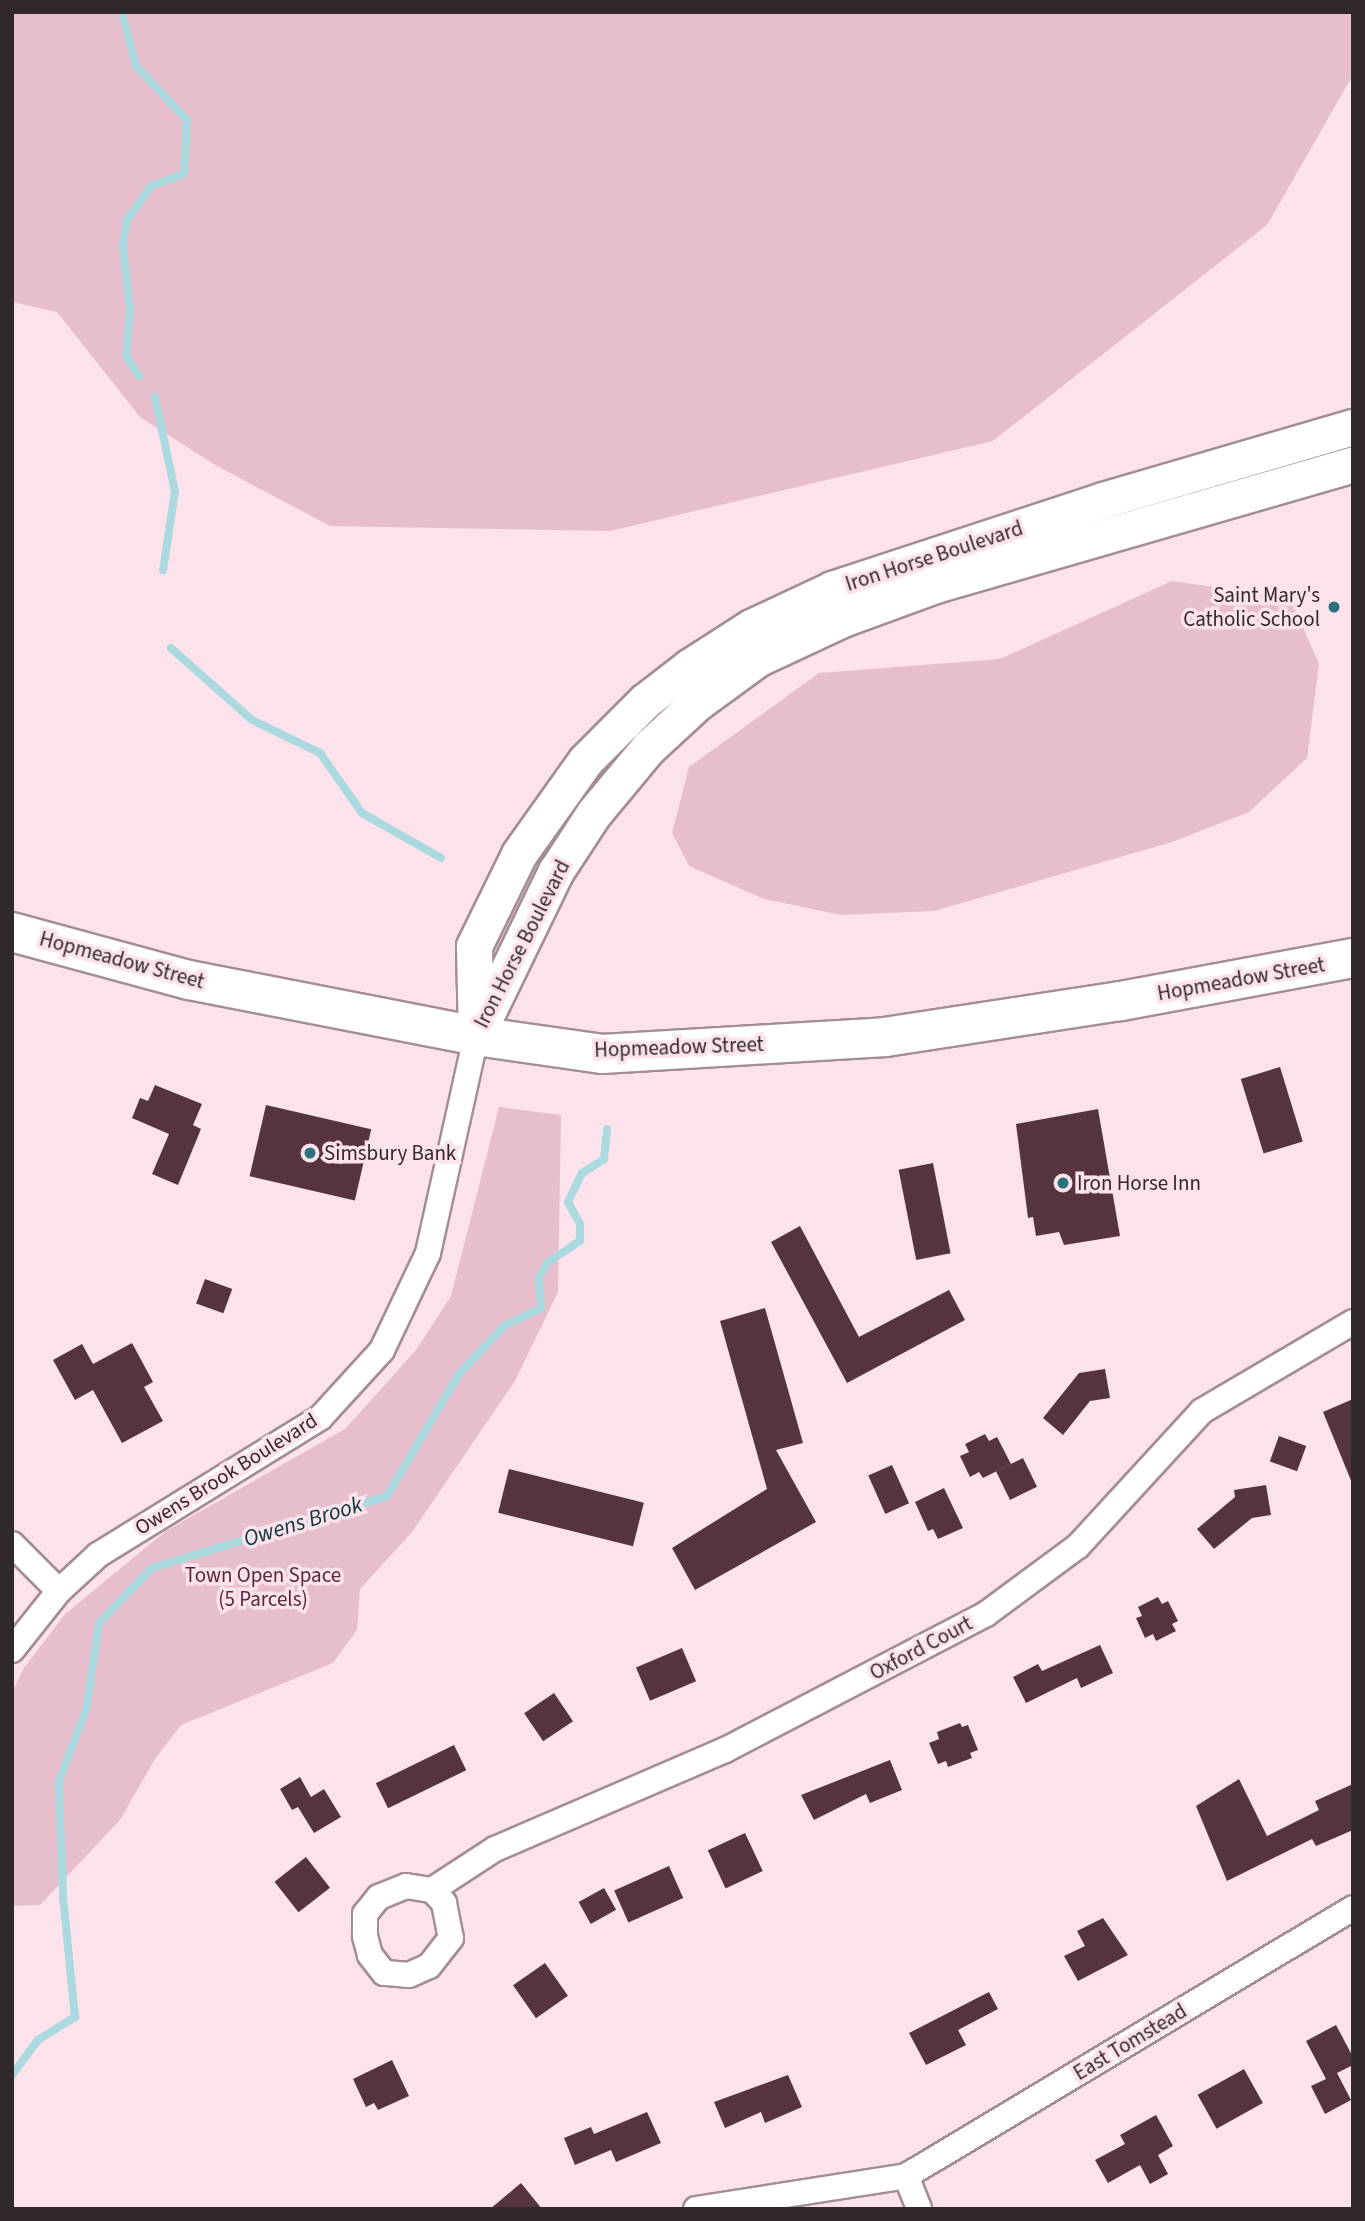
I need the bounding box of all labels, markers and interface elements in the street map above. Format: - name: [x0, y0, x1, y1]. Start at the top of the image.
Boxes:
- street label: Iron Horse Boulevard: [842, 515, 1026, 597]
- place label: Saint Mary's Catholic School: [1183, 582, 1320, 632]
- marker: Saint Mary's Catholic School: [1326, 599, 1342, 615]
- street label: Iron Horse Boulevard: [469, 856, 575, 1032]
- street label: Hopmeadow Street: [37, 926, 207, 994]
- street label: Hopmeadow Street: [1155, 952, 1327, 1006]
- street label: Hopmeadow Street: [594, 1031, 764, 1063]
- place label: Simsbury Bank: [324, 1140, 456, 1166]
- marker: Simsbury Bank: [302, 1145, 318, 1161]
- place label: Iron Horse Inn: [1077, 1170, 1201, 1196]
- marker: Iron Horse Inn: [1055, 1175, 1071, 1191]
- street label: Owens Brook Boulevard: [130, 1408, 322, 1540]
- water label: Owens Brook: [240, 1491, 366, 1553]
- park label: Town Open Space (5 Parcels): [185, 1562, 341, 1612]
- street label: Oxford Court: [865, 1610, 977, 1686]
- street label: East Tomstead: [1069, 1998, 1191, 2086]

